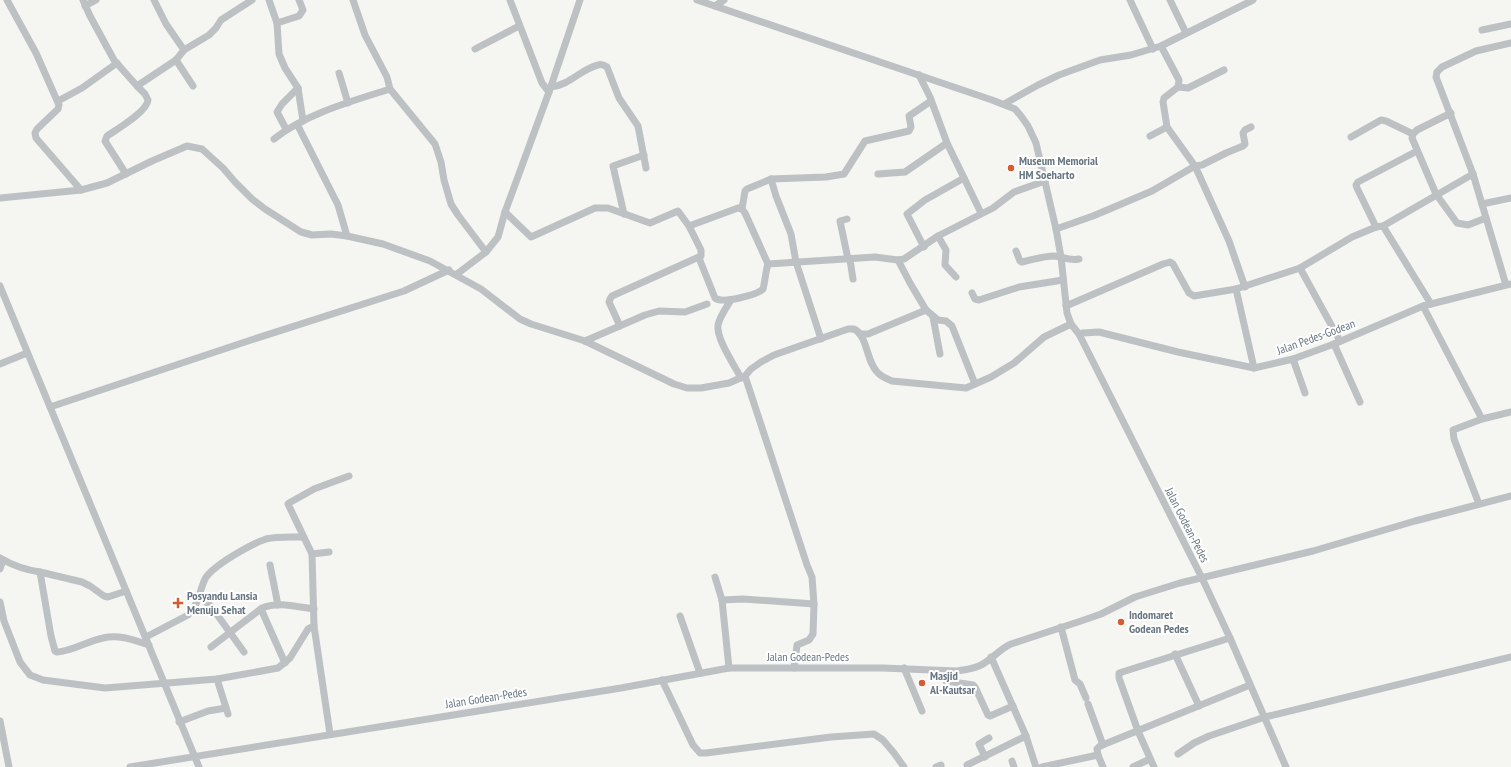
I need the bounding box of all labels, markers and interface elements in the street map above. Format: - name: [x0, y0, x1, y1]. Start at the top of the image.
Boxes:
- place label: Museum Memorial HM Soeharto: [1019, 153, 1098, 182]
- marker: Museum Memorial HM Soeharto: [1006, 163, 1016, 173]
- street label: Jalan Pedes-Godean: [1274, 315, 1357, 358]
- street label: Jalan Godean-Pedes: [1162, 484, 1213, 565]
- place label: Posyandu Lansia Menuju Sehat: [187, 588, 258, 617]
- marker: Posyandu Lansia Menuju Sehat: [172, 597, 184, 609]
- place label: Indomaret Godean Pedes: [1129, 607, 1189, 636]
- marker: Indomaret Godean Pedes: [1116, 617, 1126, 627]
- street label: Jalan Godean-Pedes: [766, 649, 849, 664]
- place label: Masjid Al-Kautsar: [929, 668, 976, 697]
- marker: Masjid Al-Kautsar: [917, 678, 927, 688]
- street label: Jalan Godean-Pedes: [443, 684, 528, 711]

